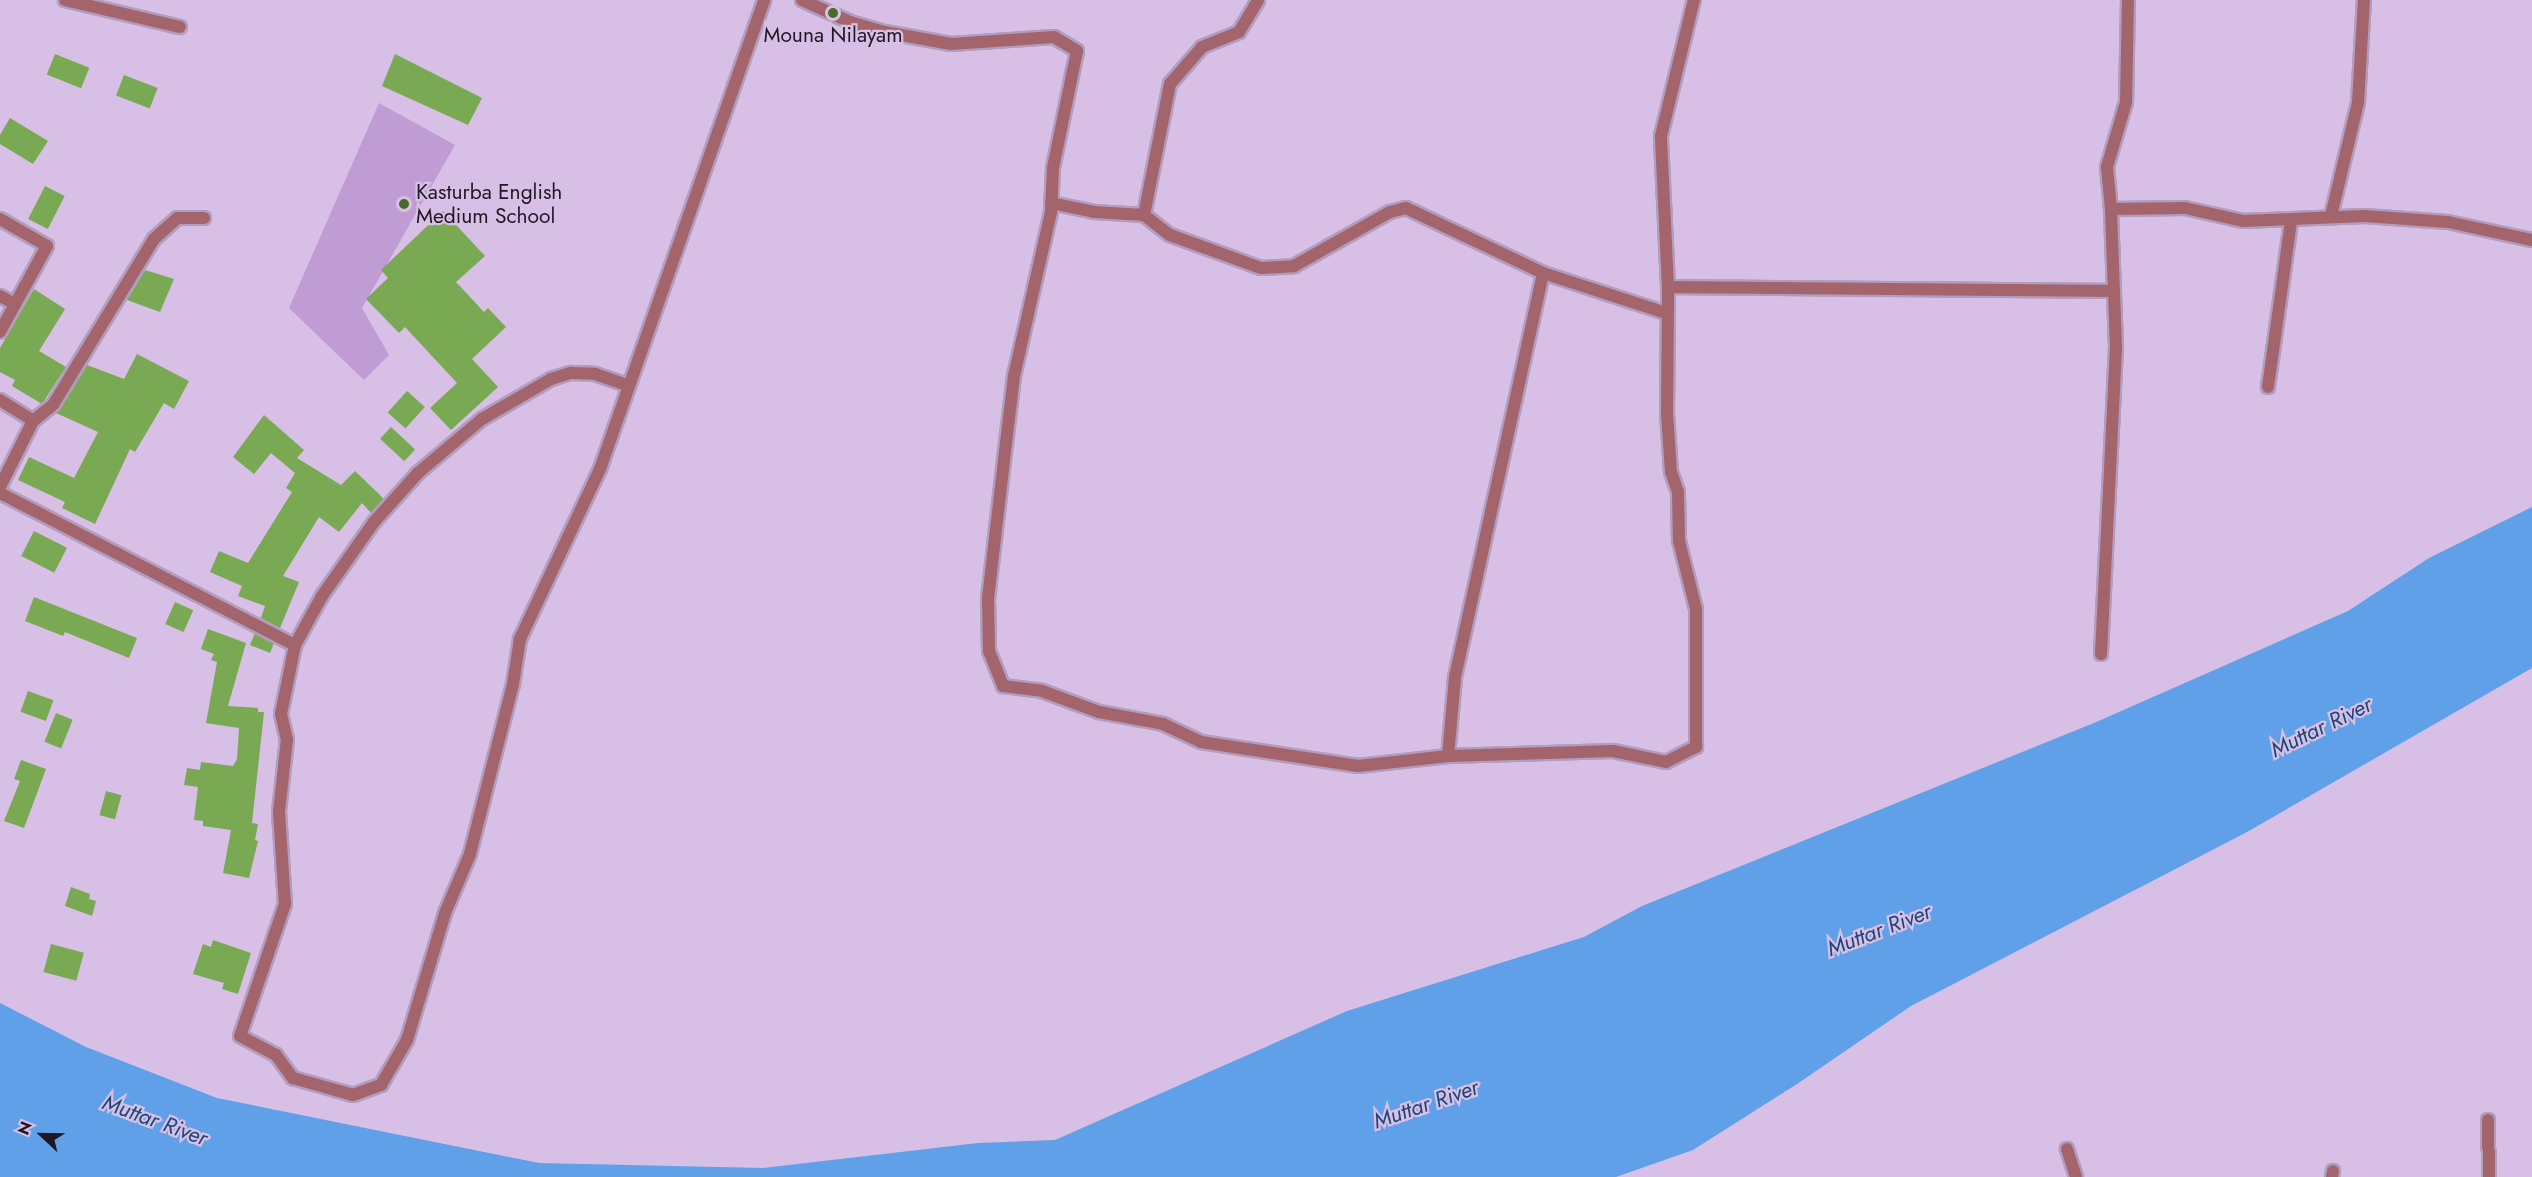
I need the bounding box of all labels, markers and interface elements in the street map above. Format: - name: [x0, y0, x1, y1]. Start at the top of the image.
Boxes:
- marker: Mouna Nilayam: [826, 6, 840, 20]
- place label: Mouna Nilayam: [763, 22, 903, 48]
- place label: Kasturba English Medium School: [416, 179, 562, 229]
- marker: Kasturba English Medium School: [397, 197, 411, 211]
- water label: Muttar River: [2266, 691, 2376, 763]
- water label: Muttar River: [1823, 898, 1935, 962]
- water label: Muttar River: [1370, 1074, 1482, 1134]
- water label: Muttar River: [99, 1089, 211, 1151]
- north arrow: [12, 1105, 72, 1165]
- text: N: [12, 1118, 38, 1138]

